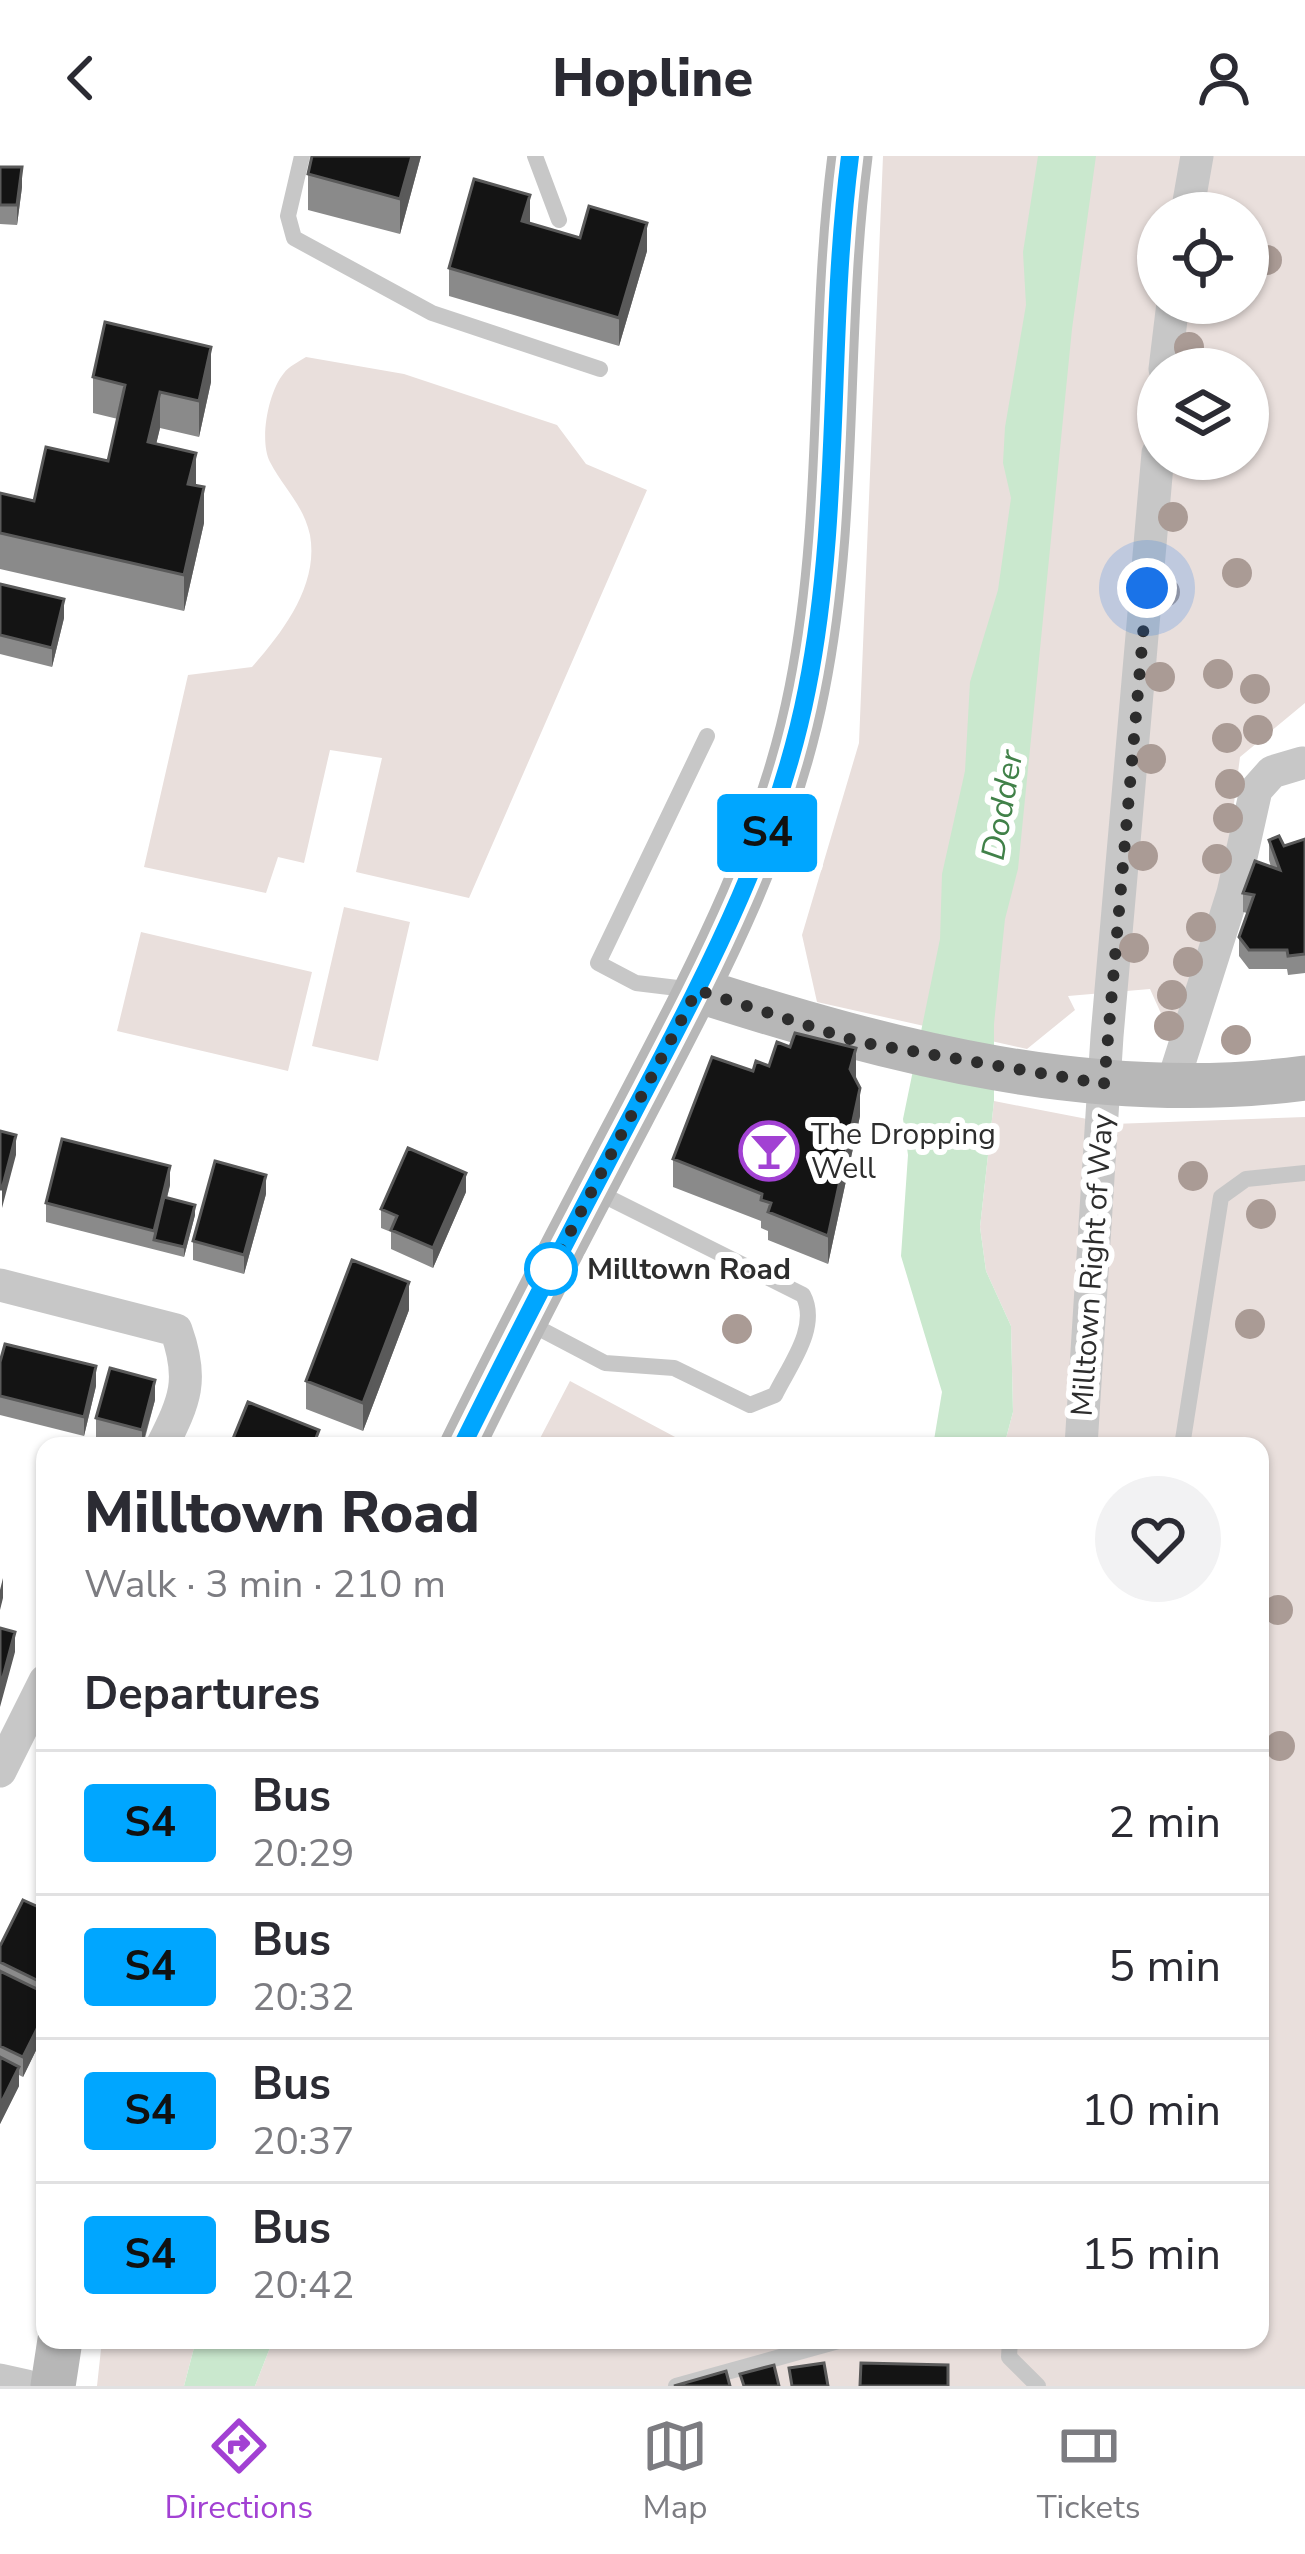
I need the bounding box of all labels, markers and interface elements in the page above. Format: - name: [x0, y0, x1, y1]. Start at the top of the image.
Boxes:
- text: Hopline: [552, 41, 753, 115]
- icon: back: [48, 45, 114, 111]
- icon: person: [1191, 45, 1257, 111]
- map controls: [1137, 192, 1269, 480]
- button: locate: [1137, 192, 1269, 324]
- button: layers: [1137, 348, 1269, 480]
- your location: [1117, 558, 1177, 618]
- water label: Dodder: [971, 746, 1034, 864]
- line badge: S4: [713, 794, 821, 872]
- text: S4: [741, 804, 793, 861]
- street label: Milltown Right of Way: [1061, 1112, 1124, 1418]
- place label: The Dropping Well: [811, 1114, 996, 1189]
- bar icon: The Dropping Well: [738, 1120, 800, 1182]
- marker: Milltown Road: [526, 1244, 576, 1294]
- place label: Milltown Road: [587, 1249, 791, 1290]
- text: Milltown Road: [84, 1474, 480, 1552]
- button: heart: [1095, 1476, 1221, 1602]
- text: Walk · 3 min · 210 m: [84, 1558, 446, 1611]
- text: Departures: [84, 1664, 320, 1725]
- text: Bus: [252, 1766, 331, 1827]
- text: 2 min: [1108, 1792, 1221, 1853]
- text: S4: [124, 1794, 176, 1851]
- text: 20:29: [252, 1827, 355, 1880]
- text: Bus: [252, 1910, 331, 1971]
- text: 5 min: [1108, 1936, 1221, 1997]
- text: S4: [124, 1938, 176, 1995]
- text: 20:32: [252, 1971, 355, 2024]
- text: Bus: [252, 2054, 331, 2115]
- text: 10 min: [1081, 2080, 1221, 2141]
- text: S4: [124, 2082, 176, 2139]
- text: 20:37: [252, 2115, 355, 2168]
- text: Bus: [252, 2198, 331, 2259]
- text: 15 min: [1081, 2224, 1221, 2285]
- text: S4: [124, 2226, 176, 2283]
- text: 20:42: [252, 2259, 355, 2312]
- tab: Directions: [164, 2413, 313, 2530]
- tab: Map: [642, 2413, 708, 2530]
- tab: Tickets: [1037, 2413, 1141, 2530]

